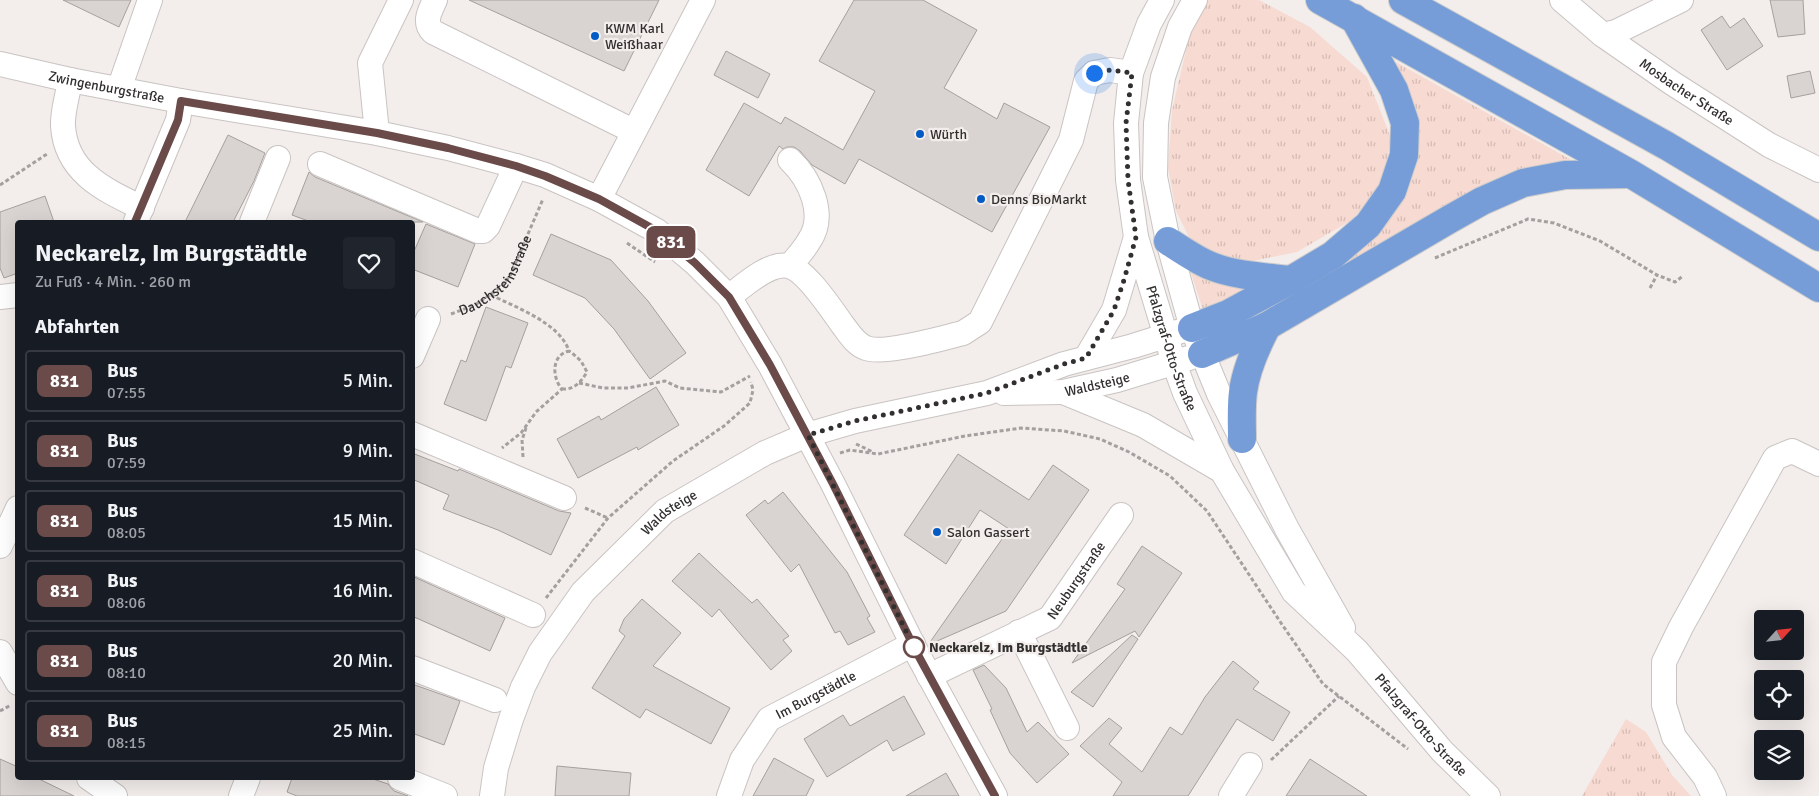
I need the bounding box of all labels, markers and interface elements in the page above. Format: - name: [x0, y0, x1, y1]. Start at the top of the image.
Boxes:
- place label: KWM Karl Weißhaar: [605, 20, 664, 53]
- marker: KWM Karl Weißhaar: [589, 30, 601, 42]
- street label: Mosbacher Straße: [1636, 55, 1737, 129]
- your location: [1082, 61, 1107, 86]
- street label: Zwingenburgstraße: [47, 67, 166, 107]
- place label: Würth: [930, 126, 967, 143]
- marker: Würth: [914, 128, 926, 140]
- place label: Denns BioMarkt: [991, 191, 1087, 208]
- marker: Denns BioMarkt: [975, 193, 987, 205]
- line badge: 831: [642, 226, 700, 258]
- text: 831: [656, 231, 686, 253]
- street label: Dauchsteinstraße: [456, 233, 535, 319]
- button: heart: [343, 237, 395, 289]
- text: Neckarelz, Im Burgstädtle: [35, 238, 307, 268]
- text: Zu Fuß · 4 Min. · 260 m: [35, 272, 191, 292]
- street label: Pfalzgraf-Otto-Straße: [1142, 283, 1200, 414]
- text: Abfahrten: [35, 315, 119, 339]
- text: Bus: [107, 359, 138, 383]
- text: 5 Min.: [343, 369, 393, 393]
- street label: Waldsteige: [1063, 369, 1132, 400]
- text: 831: [50, 370, 79, 392]
- text: 07:55: [107, 383, 146, 403]
- text: Bus: [107, 429, 138, 453]
- text: 9 Min.: [343, 439, 393, 463]
- text: 831: [50, 440, 79, 462]
- text: 07:59: [107, 453, 146, 473]
- street label: Waldsteige: [638, 486, 700, 539]
- text: Bus: [107, 499, 138, 523]
- text: 15 Min.: [332, 509, 393, 533]
- text: 831: [50, 510, 79, 532]
- text: 08:05: [107, 523, 146, 543]
- place label: Salon Gassert: [947, 524, 1030, 541]
- marker: Salon Gassert: [931, 526, 943, 538]
- street label: Neuburgstraße: [1044, 538, 1109, 623]
- text: Bus: [107, 569, 138, 593]
- text: 16 Min.: [332, 579, 393, 603]
- text: 831: [50, 580, 79, 602]
- text: 08:06: [107, 593, 146, 613]
- north arrow: [1754, 610, 1804, 660]
- map controls: [1754, 610, 1804, 780]
- marker: Neckarelz, Im Burgstädtle: [903, 636, 925, 658]
- text: Bus: [107, 639, 138, 663]
- place label: Neckarelz, Im Burgstädtle: [929, 639, 1088, 656]
- text: 20 Min.: [332, 649, 393, 673]
- text: 831: [50, 650, 79, 672]
- text: 08:10: [107, 663, 146, 683]
- street label: Im Burgstädtle: [773, 667, 859, 723]
- street label: Pfalzgraf-Otto-Straße: [1371, 670, 1471, 780]
- button: locate: [1754, 670, 1804, 720]
- text: Bus: [107, 709, 138, 733]
- text: 25 Min.: [332, 719, 393, 743]
- text: 831: [50, 720, 79, 742]
- button: layers: [1754, 730, 1804, 780]
- text: 08:15: [107, 733, 146, 753]

